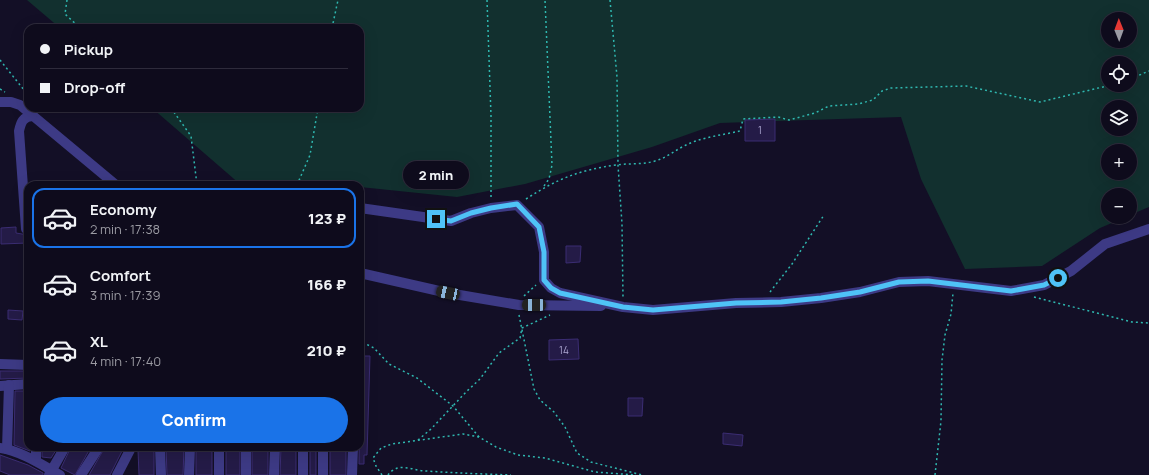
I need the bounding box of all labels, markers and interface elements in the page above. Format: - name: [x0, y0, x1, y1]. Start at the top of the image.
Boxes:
- north arrow: [1101, 12, 1137, 48]
- map controls: [1101, 12, 1137, 224]
- text: Pickup: [64, 39, 113, 60]
- button: locate: [1101, 56, 1137, 92]
- text: Drop-off: [64, 77, 125, 98]
- button: layers: [1101, 100, 1137, 136]
- house number: 1: [758, 123, 762, 137]
- button: +: [1101, 144, 1137, 180]
- callout: 2 min: [403, 161, 469, 189]
- text: 2 min: [419, 166, 453, 184]
- button: −: [1101, 188, 1137, 224]
- text: Economy: [90, 199, 157, 220]
- icon: car: [42, 200, 78, 236]
- text: 123 ₽: [308, 208, 346, 229]
- route end: [427, 210, 445, 228]
- text: 2 min · 17:38: [90, 220, 160, 238]
- text: Comfort: [90, 265, 151, 286]
- icon: car: [42, 266, 78, 302]
- route start: [1049, 269, 1067, 287]
- text: 166 ₽: [307, 274, 346, 295]
- car: [435, 285, 461, 301]
- text: 3 min · 17:39: [90, 286, 160, 304]
- car: [522, 299, 546, 311]
- text: XL: [90, 331, 108, 352]
- icon: car: [42, 332, 78, 368]
- text: 210 ₽: [307, 340, 346, 361]
- house number: 14: [559, 343, 569, 357]
- text: 4 min · 17:40: [90, 352, 161, 370]
- button: Confirm: [40, 397, 348, 443]

